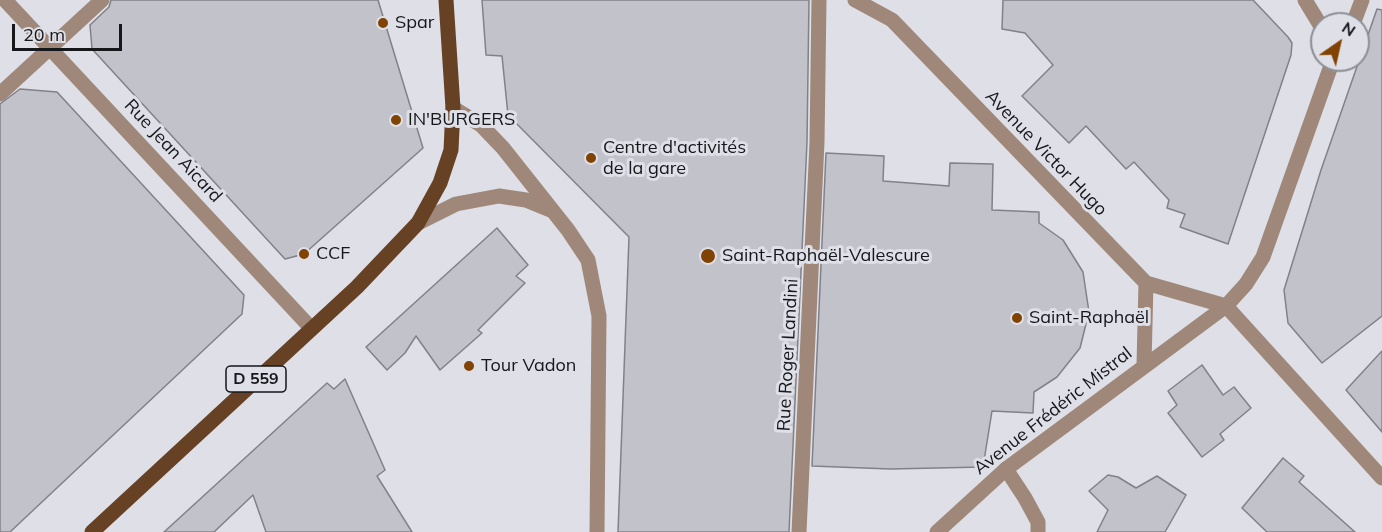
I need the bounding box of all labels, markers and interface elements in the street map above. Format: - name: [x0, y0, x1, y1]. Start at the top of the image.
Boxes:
- scale bar: [15, 12, 124, 50]
- place label: Spar: [395, 12, 434, 34]
- north arrow: [1310, 12, 1370, 72]
- marker: Spar: [376, 16, 390, 30]
- text: N: [1338, 17, 1360, 40]
- text: 20 m: [23, 23, 65, 46]
- street label: Avenue Victor Hugo: [981, 86, 1111, 220]
- street label: Rue Jean Aicard: [120, 95, 226, 207]
- place label: IN'BURGERS: [408, 109, 515, 131]
- marker: IN'BURGERS: [389, 113, 403, 127]
- place label: Centre d'activités de la gare: [603, 137, 746, 180]
- marker: Centre d'activités de la gare: [584, 151, 598, 165]
- place label: CCF: [316, 243, 350, 265]
- place label: Saint-Raphaël-Valescure: [722, 245, 930, 267]
- marker: CCF: [297, 247, 311, 261]
- marker: Saint-Raphaël-Valescure: [699, 247, 717, 265]
- street label: Rue Roger Landini: [773, 278, 803, 432]
- place label: Saint-Raphaël: [1029, 307, 1149, 329]
- marker: Saint-Raphaël: [1010, 311, 1024, 325]
- street label: Avenue Frédéric Mistral: [970, 342, 1136, 480]
- place label: Tour Vadon: [481, 355, 576, 377]
- marker: Tour Vadon: [462, 359, 476, 373]
- road number: D 559: [226, 366, 286, 392]

